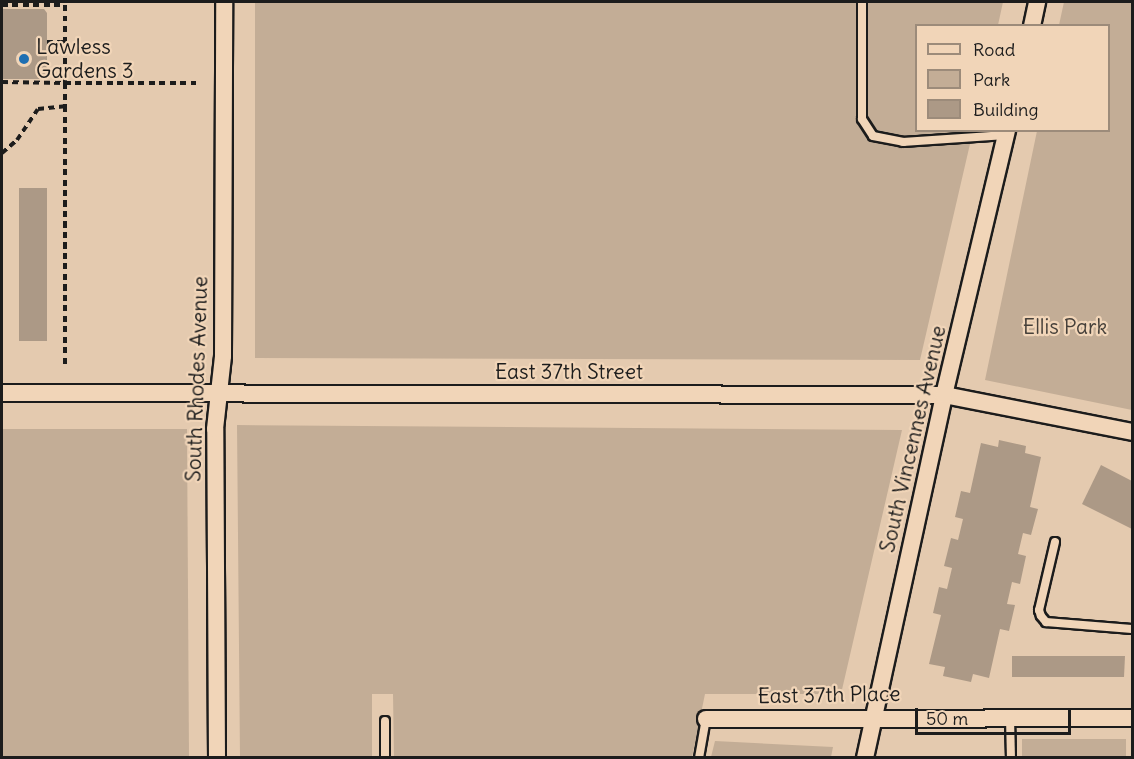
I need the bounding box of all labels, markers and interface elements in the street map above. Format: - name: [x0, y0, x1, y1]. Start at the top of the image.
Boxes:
- legend: [915, 24, 1110, 132]
- place label: Lawless Gardens 3: [36, 34, 134, 84]
- text: Road: [973, 38, 1015, 61]
- marker: Lawless Gardens 3: [17, 52, 31, 66]
- text: Park: [973, 68, 1010, 91]
- text: Building: [973, 98, 1038, 121]
- street label: South Rhodes Avenue: [181, 276, 213, 482]
- park label: Ellis Park: [1023, 314, 1107, 340]
- street label: South Vincennes Avenue: [875, 323, 951, 555]
- street label: East 37th Street: [495, 359, 643, 385]
- street label: East 37th Place: [757, 681, 901, 709]
- scale bar: [918, 696, 1074, 734]
- text: 50 m: [926, 707, 968, 730]

